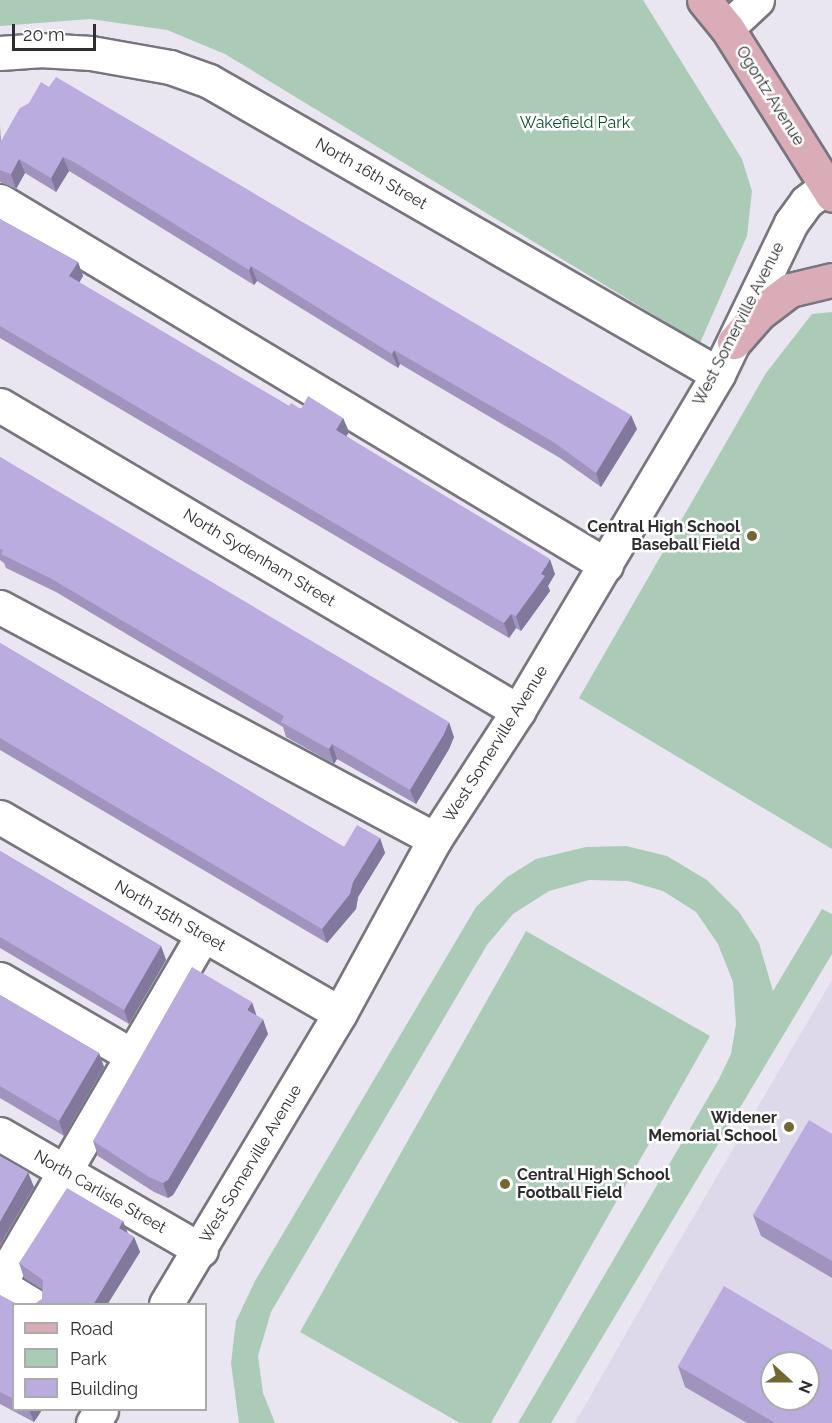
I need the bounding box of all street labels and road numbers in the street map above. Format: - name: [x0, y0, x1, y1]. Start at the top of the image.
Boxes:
- street label: Ogontz Avenue: [732, 43, 808, 149]
- street label: North 16th Street: [312, 134, 430, 214]
- street label: West Somerville Avenue: [689, 239, 789, 409]
- street label: North Sydenham Street: [180, 505, 338, 611]
- street label: West Somerville Avenue: [440, 662, 552, 826]
- street label: North 15th Street: [111, 876, 229, 956]
- street label: West Somerville Avenue: [196, 1081, 306, 1247]
- street label: North Carlisle Street: [31, 1146, 169, 1238]

